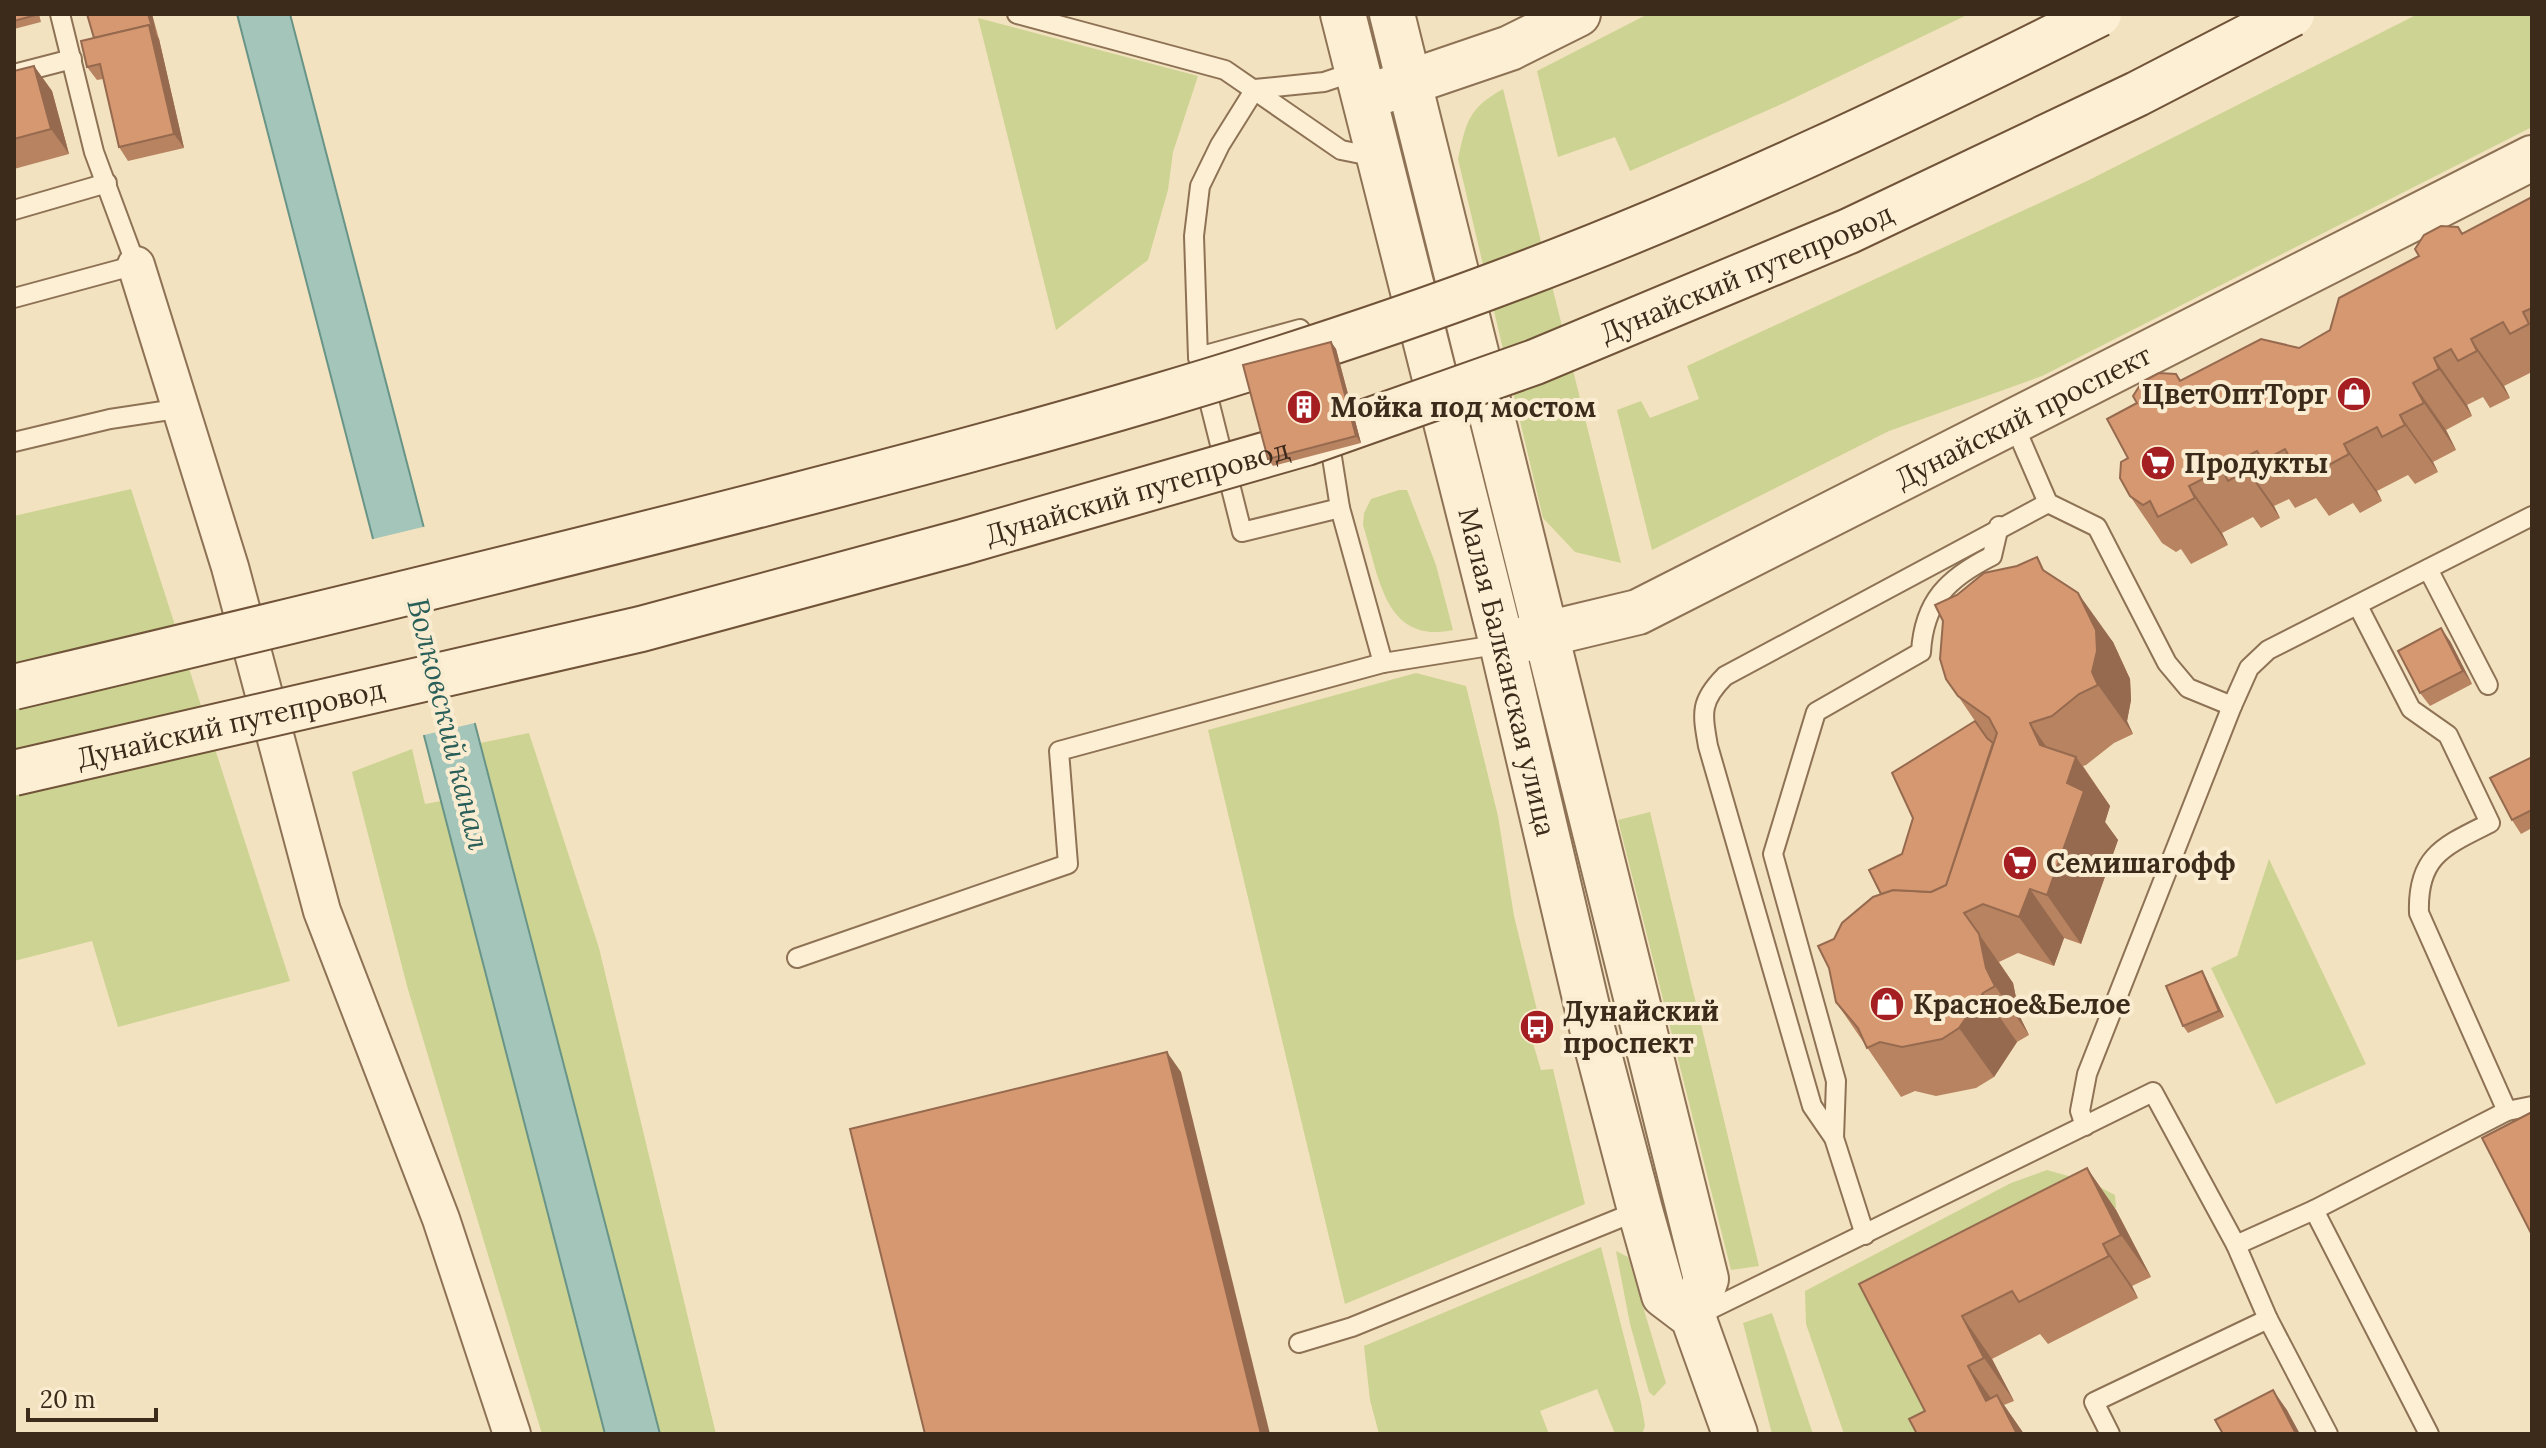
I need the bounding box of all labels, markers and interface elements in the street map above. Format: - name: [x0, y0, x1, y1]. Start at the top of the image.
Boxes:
- street label: Дунайский путепровод: [1594, 195, 1899, 351]
- street label: Дунайский проспект: [1889, 336, 2157, 497]
- shop icon: ЦветОптТорг: [2335, 375, 2373, 413]
- place label: ЦветОптТорг: [2141, 376, 2328, 412]
- building icon: Мойка под мостом: [1285, 388, 1323, 426]
- place label: Мойка под мостом: [1330, 389, 1596, 425]
- street label: Дунайский путепровод: [981, 431, 1293, 553]
- supermarket icon: Продукты: [2139, 444, 2177, 482]
- place label: Продукты: [2184, 445, 2328, 481]
- street label: Малая Балканская улица: [1450, 504, 1564, 840]
- water label: Волковский канал: [399, 594, 499, 854]
- street label: Дунайский путепровод: [73, 671, 388, 776]
- supermarket icon: Семишагофф: [2001, 844, 2039, 882]
- place label: Семишагофф: [2046, 845, 2236, 881]
- shop icon: Красное&Белое: [1868, 985, 1906, 1023]
- place label: Красное&Белое: [1913, 986, 2131, 1022]
- place label: Дунайский проспект: [1563, 993, 1719, 1061]
- bus stop icon: Дунайский проспект: [1518, 1008, 1556, 1046]
- scale bar: [28, 1372, 156, 1422]
- text: 20 m: [40, 1384, 96, 1415]

